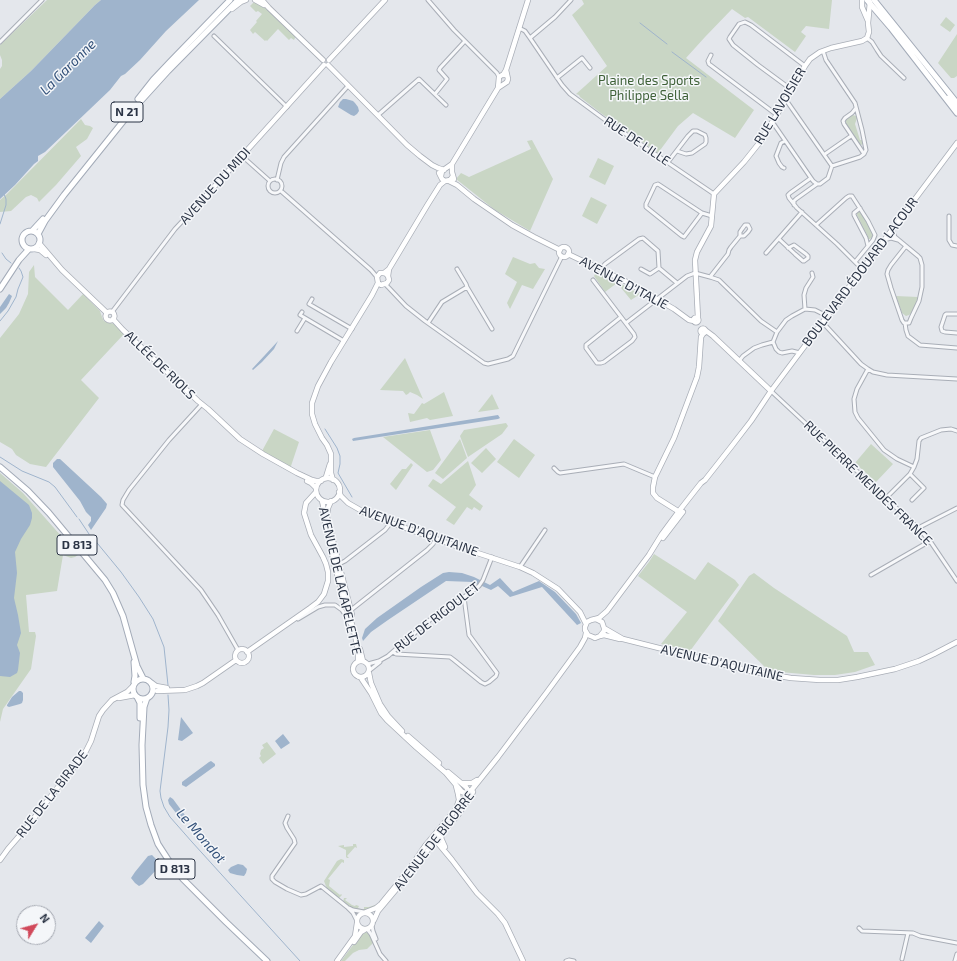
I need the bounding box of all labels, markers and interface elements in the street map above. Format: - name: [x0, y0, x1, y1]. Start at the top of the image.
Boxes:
- water label: La Garonne: [37, 36, 99, 98]
- street label: RUE LAVOISIER: [751, 65, 809, 147]
- park label: Plaine des Sports Philippe Sella: [598, 73, 700, 104]
- road number: N 21: [111, 102, 143, 122]
- street label: RUE DE LILLE: [601, 113, 673, 169]
- street label: AVENUE DU MIDI: [176, 144, 254, 228]
- street label: BOULEVARD ÉDOUARD LACOUR: [799, 194, 921, 350]
- street label: AVENUE D'ITALIE: [577, 253, 671, 313]
- street label: ALLÉE DE RIOLS: [122, 327, 198, 403]
- street label: RUE PIERRE MENDES FRANCE: [801, 418, 935, 548]
- street label: AVENUE D'AQUITAINE: [357, 502, 481, 560]
- street label: AVENUE DE LACAPELETTE: [315, 506, 365, 656]
- road number: D 813: [57, 535, 97, 555]
- street label: RUE DE RIGOULET: [391, 579, 483, 655]
- street label: AVENUE D'AQUITAINE: [659, 641, 785, 685]
- street label: RUE DE LA BIRADE: [13, 747, 91, 841]
- street label: AVENUE DE BIGORRE: [391, 788, 477, 894]
- water label: Le Mondot: [173, 805, 229, 867]
- road number: D 813: [155, 859, 195, 879]
- north arrow: [16, 905, 56, 945]
- text: N: [38, 911, 53, 925]

